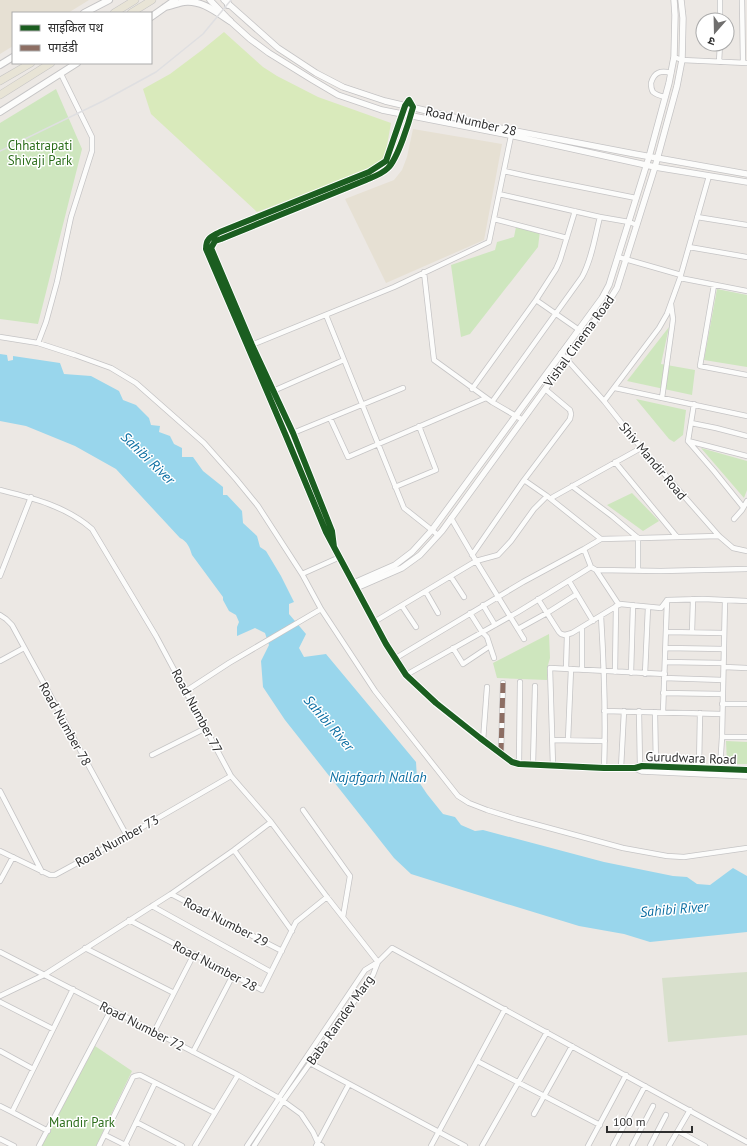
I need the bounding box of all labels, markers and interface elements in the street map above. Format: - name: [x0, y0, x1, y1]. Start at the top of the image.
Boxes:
- legend: [12, 12, 152, 64]
- north arrow: [695, 12, 735, 52]
- text: साइकिल पथ: [48, 20, 104, 35]
- text: उ: [706, 34, 717, 49]
- text: पगडंडी: [48, 40, 78, 55]
- street label: Road Number 28: [424, 102, 518, 140]
- park label: Chhatrapati Shivaji Park: [8, 137, 73, 169]
- street label: Vishal Cinema Road: [539, 292, 618, 391]
- street label: Shiv Mandir Road: [615, 419, 691, 503]
- water label: Sahibi River: [117, 428, 180, 489]
- street label: Road Number 77: [168, 666, 226, 756]
- street label: Road Number 78: [35, 679, 95, 769]
- water label: Sahibi River: [300, 691, 359, 756]
- street label: Gurudwara Road: [645, 748, 737, 768]
- water label: Najafgarh Nallah: [329, 768, 427, 786]
- street label: Road Number 73: [72, 811, 162, 871]
- street label: Road Number 29: [181, 893, 271, 951]
- water label: Sahibi River: [639, 897, 710, 921]
- street label: Road Number 28: [170, 937, 260, 995]
- street label: Baba Ramdev Marg: [303, 972, 377, 1068]
- street label: Road Number 72: [97, 997, 187, 1055]
- scale bar: [607, 1108, 692, 1134]
- park label: Mandir Park: [49, 1114, 116, 1131]
- text: 100 m: [613, 1114, 646, 1129]

